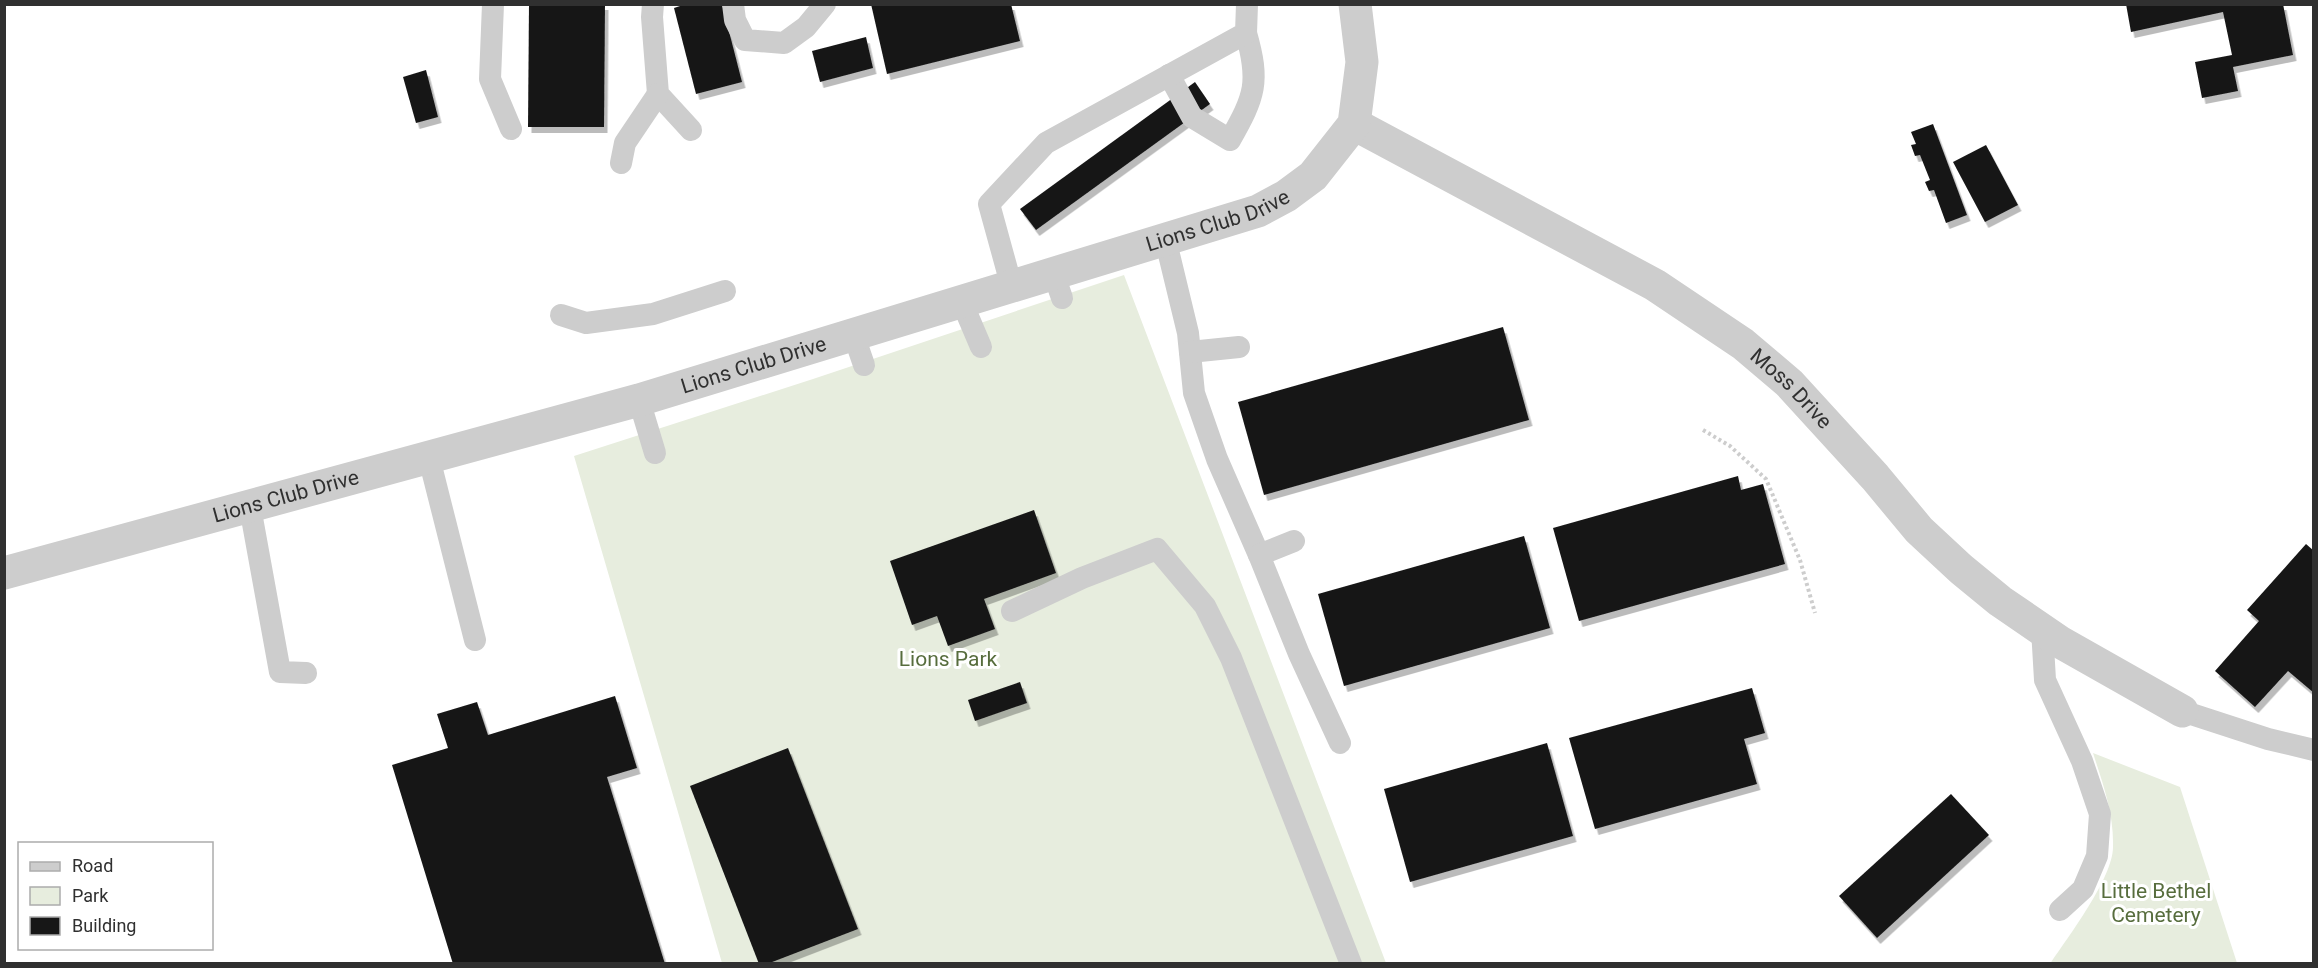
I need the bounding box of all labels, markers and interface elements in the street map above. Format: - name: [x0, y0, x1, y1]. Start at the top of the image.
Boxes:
- street label: Lions Club Drive: [1143, 184, 1294, 257]
- street label: Lions Club Drive: [678, 332, 829, 398]
- street label: Moss Drive: [1746, 344, 1837, 434]
- street label: Lions Club Drive: [210, 465, 362, 528]
- park label: Lions Park: [899, 647, 998, 671]
- legend: [18, 842, 213, 950]
- text: Road: [72, 855, 113, 876]
- park label: Little Bethel Cemetery: [2101, 879, 2211, 927]
- text: Park: [72, 885, 109, 906]
- text: Building: [72, 915, 136, 936]

